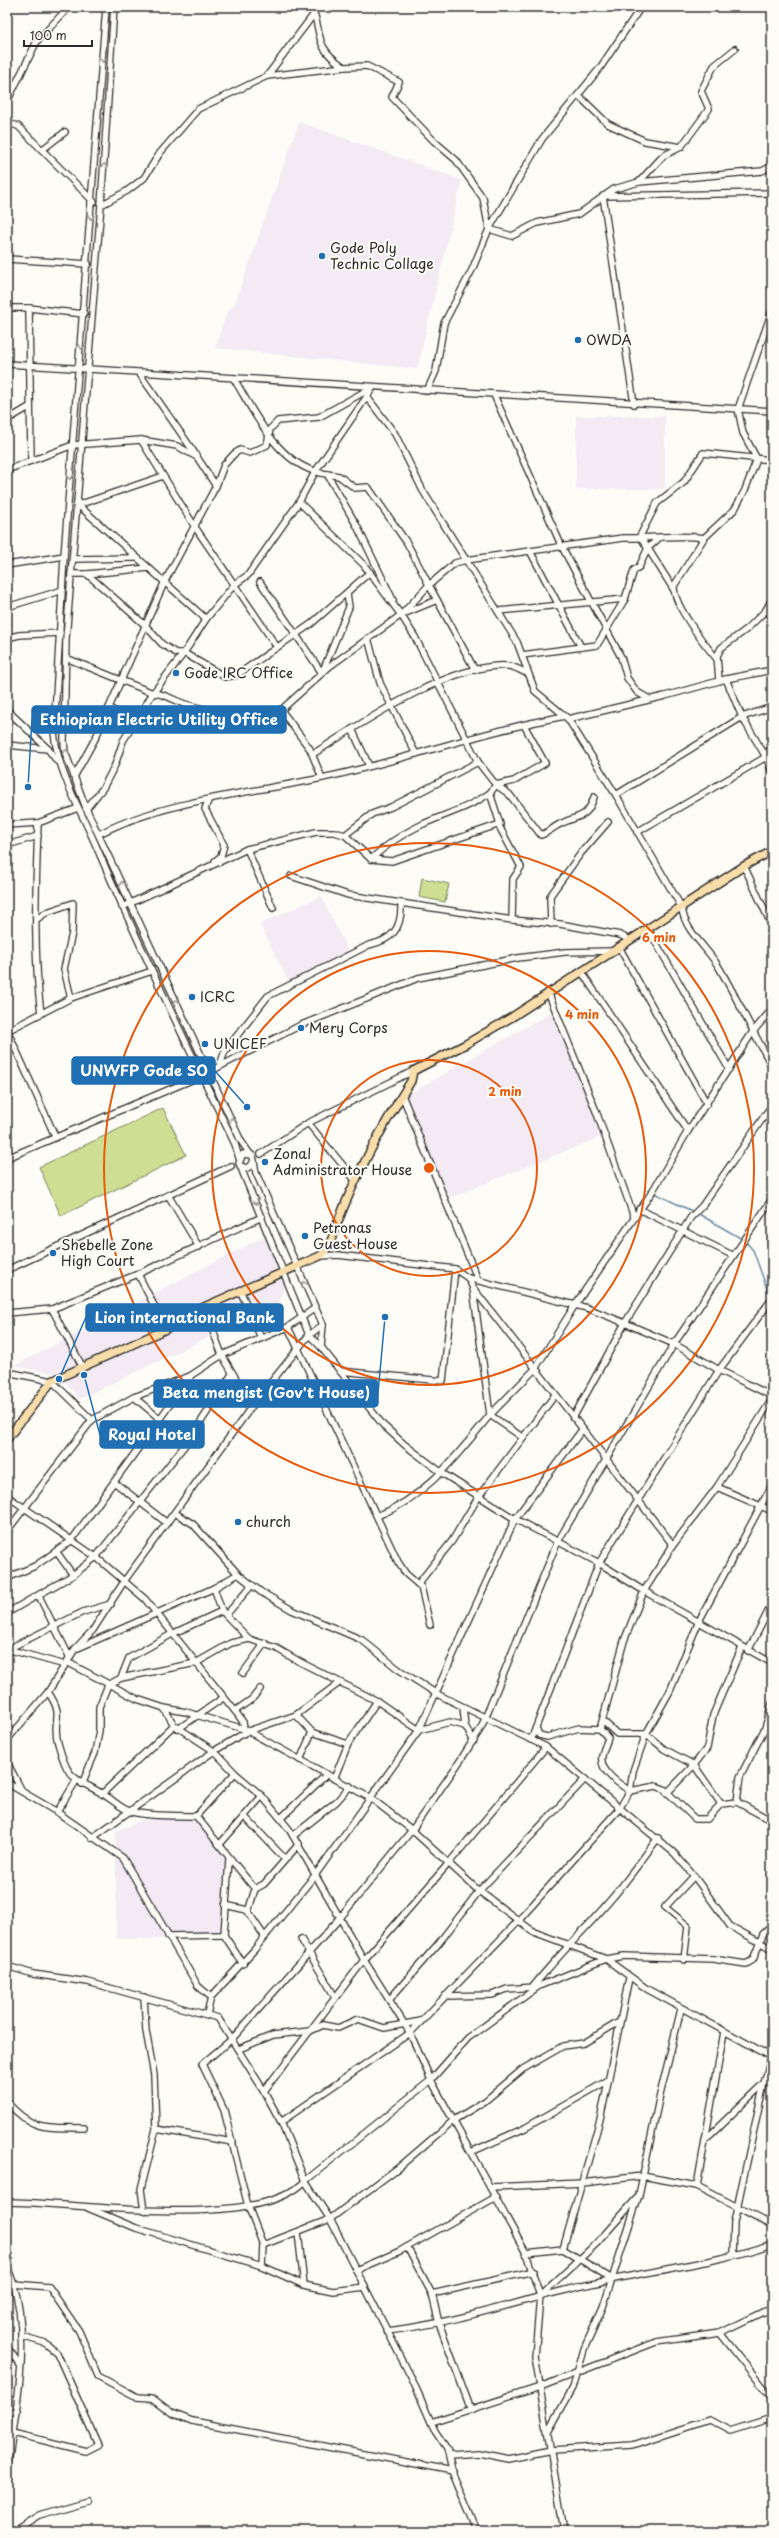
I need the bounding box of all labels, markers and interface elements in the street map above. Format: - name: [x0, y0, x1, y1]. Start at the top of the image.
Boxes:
- scale bar: [24, 22, 92, 48]
- text: 100 m: [30, 26, 67, 44]
- one-way arrow: [98, 57, 107, 63]
- one-way arrow: [99, 163, 108, 169]
- one-way arrow: [87, 214, 96, 220]
- place label: Gode Poly Technic Collage: [330, 237, 434, 274]
- marker: Gode Poly Technic Collage: [317, 251, 327, 261]
- place label: OWDA: [586, 329, 632, 350]
- marker: OWDA: [573, 335, 583, 345]
- one-way arrow: [77, 344, 86, 350]
- one-way arrow: [66, 474, 75, 480]
- place label: Gode IRC Office: [184, 662, 293, 683]
- marker: Gode IRC Office: [171, 668, 181, 678]
- callout: Ethiopian Electric Utility Office: [32, 706, 286, 733]
- text: Ethiopian Electric Utility Office: [40, 707, 278, 730]
- one-way arrow: [62, 748, 71, 755]
- one-way arrow: [119, 881, 127, 888]
- text: 6 min: [642, 928, 676, 946]
- place label: ICRC: [200, 986, 235, 1007]
- marker: ICRC: [187, 992, 197, 1002]
- one-way arrow: [173, 999, 181, 1007]
- text: 4 min: [565, 1005, 599, 1023]
- place label: Mery Corps: [309, 1017, 388, 1038]
- marker: Mery Corps: [296, 1023, 306, 1033]
- place label: UNICEF: [213, 1033, 267, 1054]
- marker: UNICEF: [200, 1039, 210, 1049]
- callout: UNWFP Gode SO: [72, 1057, 215, 1084]
- text: UNWFP Gode SO: [80, 1058, 208, 1081]
- text: 2 min: [488, 1082, 522, 1100]
- one-way arrow: [229, 1116, 237, 1124]
- place label: Zonal Administrator House: [273, 1143, 413, 1180]
- marker: Zonal Administrator House: [260, 1157, 270, 1167]
- centre of rings: [422, 1161, 436, 1175]
- one-way arrow: [251, 1199, 259, 1206]
- place label: Petronas Guest House: [313, 1217, 398, 1254]
- marker: Petronas Guest House: [300, 1231, 310, 1241]
- place label: Shebelle Zone High Court: [61, 1234, 154, 1271]
- marker: Shebelle Zone High Court: [48, 1248, 58, 1258]
- one-way arrow: [301, 1280, 309, 1287]
- callout: Lion international Bank: [86, 1304, 283, 1331]
- text: Lion international Bank: [95, 1305, 275, 1328]
- callout: Beta mengist (Gov't House): [154, 1380, 378, 1407]
- text: Beta mengist (Gov't House): [162, 1380, 370, 1403]
- callout: Royal Hotel: [100, 1421, 204, 1448]
- text: Royal Hotel: [108, 1422, 196, 1445]
- place label: church: [246, 1511, 291, 1532]
- marker: church: [233, 1517, 243, 1527]

